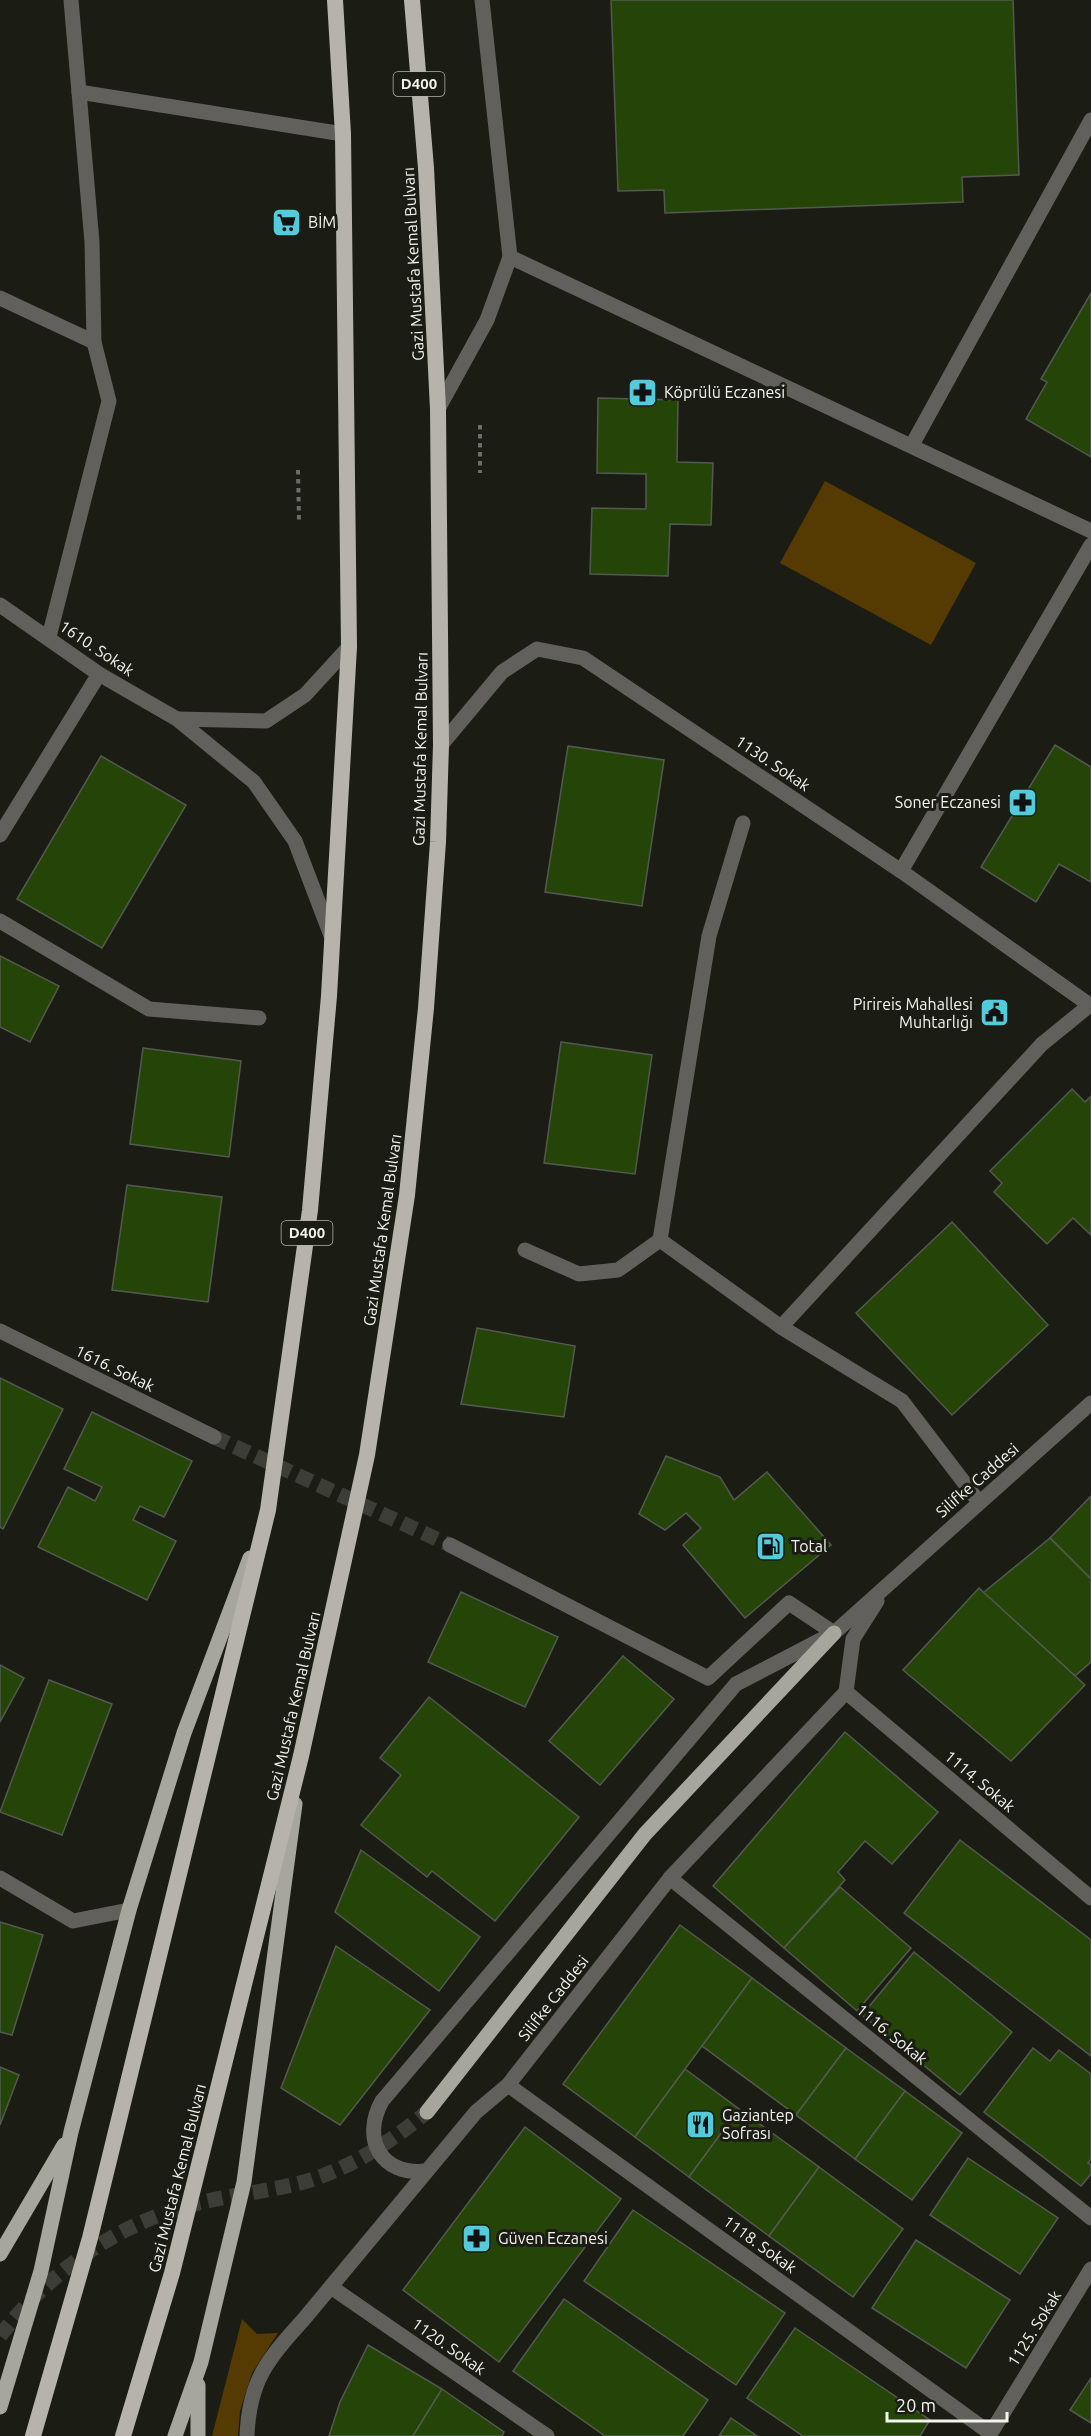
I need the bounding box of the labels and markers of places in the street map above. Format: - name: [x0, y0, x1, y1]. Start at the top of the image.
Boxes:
- supermarket icon: BİM: [271, 206, 303, 238]
- place label: BİM: [308, 213, 336, 231]
- pharmacy icon: Köprülü Eczanesi: [627, 376, 659, 408]
- place label: Köprülü Eczanesi: [664, 383, 785, 401]
- pharmacy icon: Soner Eczanesi: [1006, 786, 1038, 818]
- place label: Soner Eczanesi: [895, 793, 1001, 811]
- place label: Pirireis Mahallesi Muhtarlığı: [853, 995, 973, 1031]
- public building icon: Pirireis Mahallesi Muhtarlığı: [978, 997, 1010, 1029]
- fuel station icon: Total: [754, 1530, 786, 1562]
- place label: Total: [791, 1537, 827, 1555]
- place label: Gaziantep Sofrası: [722, 2106, 794, 2142]
- restaurant icon: Gaziantep Sofrası: [685, 2108, 717, 2140]
- pharmacy icon: Güven Eczanesi: [461, 2222, 493, 2254]
- place label: Güven Eczanesi: [498, 2229, 608, 2247]

